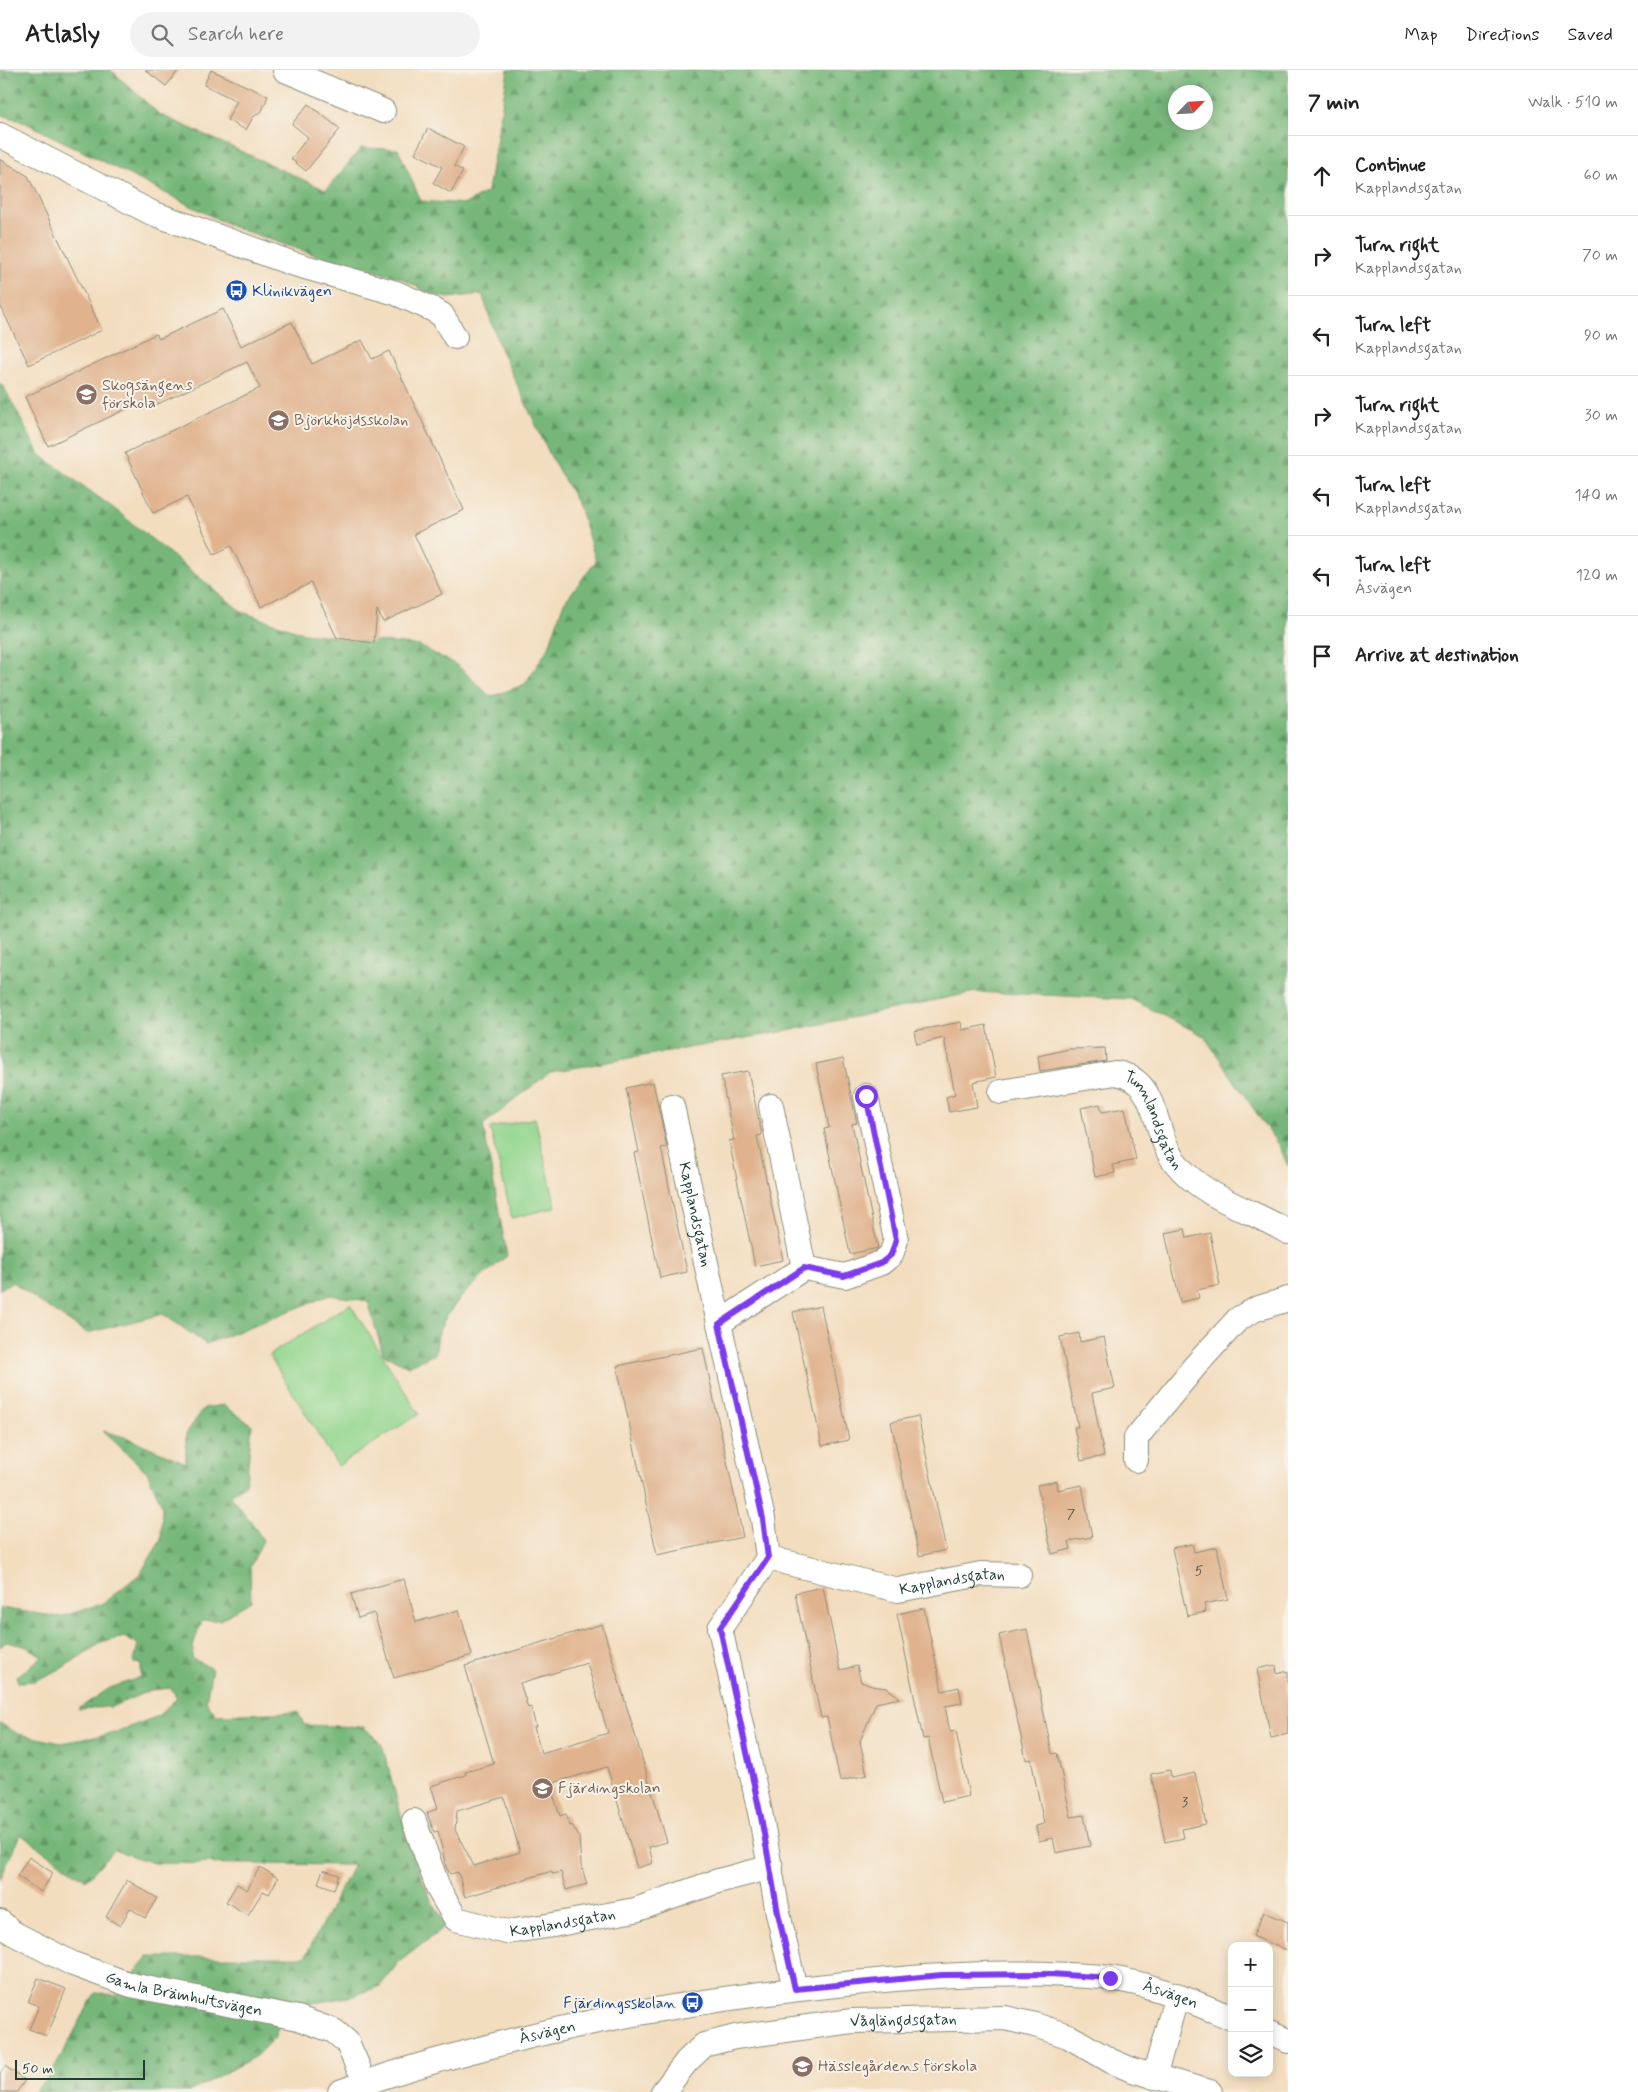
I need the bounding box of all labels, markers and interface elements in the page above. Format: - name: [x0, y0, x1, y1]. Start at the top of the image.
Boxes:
- search box: [130, 12, 480, 57]
- text: Atlasly: [25, 19, 100, 50]
- icon: search: [148, 21, 176, 49]
- text: Search here: [188, 22, 284, 47]
- text: Map: [1405, 23, 1438, 47]
- text: Directions: [1466, 23, 1540, 47]
- text: Saved: [1568, 23, 1613, 47]
- north arrow: [1168, 85, 1213, 130]
- text: 7 min: [1308, 89, 1360, 117]
- text: Walk · 510 m: [1528, 92, 1618, 113]
- text: Continue: [1355, 153, 1426, 178]
- icon: ahead: [1308, 162, 1336, 190]
- text: 60 m: [1584, 165, 1618, 186]
- text: Kapplandsgatan: [1355, 178, 1462, 199]
- text: Turn right: [1355, 233, 1439, 258]
- icon: right: [1308, 242, 1336, 270]
- text: 70 m: [1582, 245, 1618, 266]
- text: Kapplandsgatan: [1355, 258, 1462, 279]
- bus stop icon: Klinikvägen: [224, 279, 248, 303]
- place label: Klinikvägen: [252, 281, 332, 302]
- text: Turn left: [1355, 313, 1431, 338]
- icon: left: [1308, 322, 1336, 350]
- text: 90 m: [1584, 325, 1618, 346]
- text: Kapplandsgatan: [1355, 338, 1462, 359]
- place label: Skogsängens förskola: [102, 375, 192, 414]
- school or university icon: Skogsängens förskola: [74, 382, 98, 406]
- text: Turn right: [1355, 393, 1439, 418]
- icon: right: [1308, 402, 1336, 430]
- text: 30 m: [1585, 405, 1618, 426]
- school or university icon: Björkhöjdsskolan: [266, 408, 290, 432]
- place label: Björkhöjdsskolan: [294, 410, 408, 431]
- text: Kapplandsgatan: [1355, 418, 1462, 439]
- text: Turn left: [1355, 473, 1431, 498]
- icon: left: [1308, 482, 1336, 510]
- text: 140 m: [1574, 485, 1618, 506]
- text: Kapplandsgatan: [1355, 498, 1462, 519]
- text: Turn left: [1355, 553, 1431, 578]
- icon: left: [1308, 562, 1336, 590]
- text: 120 m: [1576, 565, 1618, 586]
- text: Åsvägen: [1355, 578, 1412, 599]
- icon: arrive: [1308, 642, 1336, 670]
- text: Arrive at destination: [1355, 643, 1519, 668]
- street label: Tunnlandsgatan: [1121, 1066, 1188, 1174]
- route start: [855, 1085, 878, 1108]
- street label: Kapplandsgatan: [674, 1160, 717, 1269]
- house number: 7: [1067, 1505, 1076, 1523]
- house number: 5: [1195, 1562, 1203, 1580]
- street label: Kapplandsgatan: [898, 1563, 1005, 1600]
- school or university icon: Fjärdingskolan: [530, 1776, 554, 1800]
- place label: Fjärdingskolan: [558, 1778, 661, 1799]
- house number: 3: [1182, 1793, 1188, 1811]
- street label: Kapplandsgatan: [508, 1903, 617, 1942]
- map controls: [1228, 1942, 1273, 2077]
- button: +: [1228, 1942, 1273, 1987]
- street label: Gamla Brämhultsvägen: [103, 1966, 264, 2021]
- route end: [1099, 1967, 1122, 1990]
- street label: Åsvägen: [1140, 1975, 1201, 2014]
- button: −: [1228, 1987, 1273, 2032]
- bus stop icon: Fjärdingsskolan: [680, 1991, 704, 2015]
- place label: Fjärdingsskolan: [563, 1993, 676, 2014]
- street label: Våglängdsgatan: [850, 2008, 957, 2032]
- street label: Åsvägen: [517, 2015, 578, 2049]
- button: layers: [1228, 2032, 1273, 2077]
- school or university icon: Hässlegårdens förskola: [790, 2054, 814, 2078]
- place label: Hässlegårdens förskola: [818, 2056, 977, 2077]
- scale bar: [15, 2057, 145, 2080]
- text: 50 m: [22, 2060, 53, 2078]

